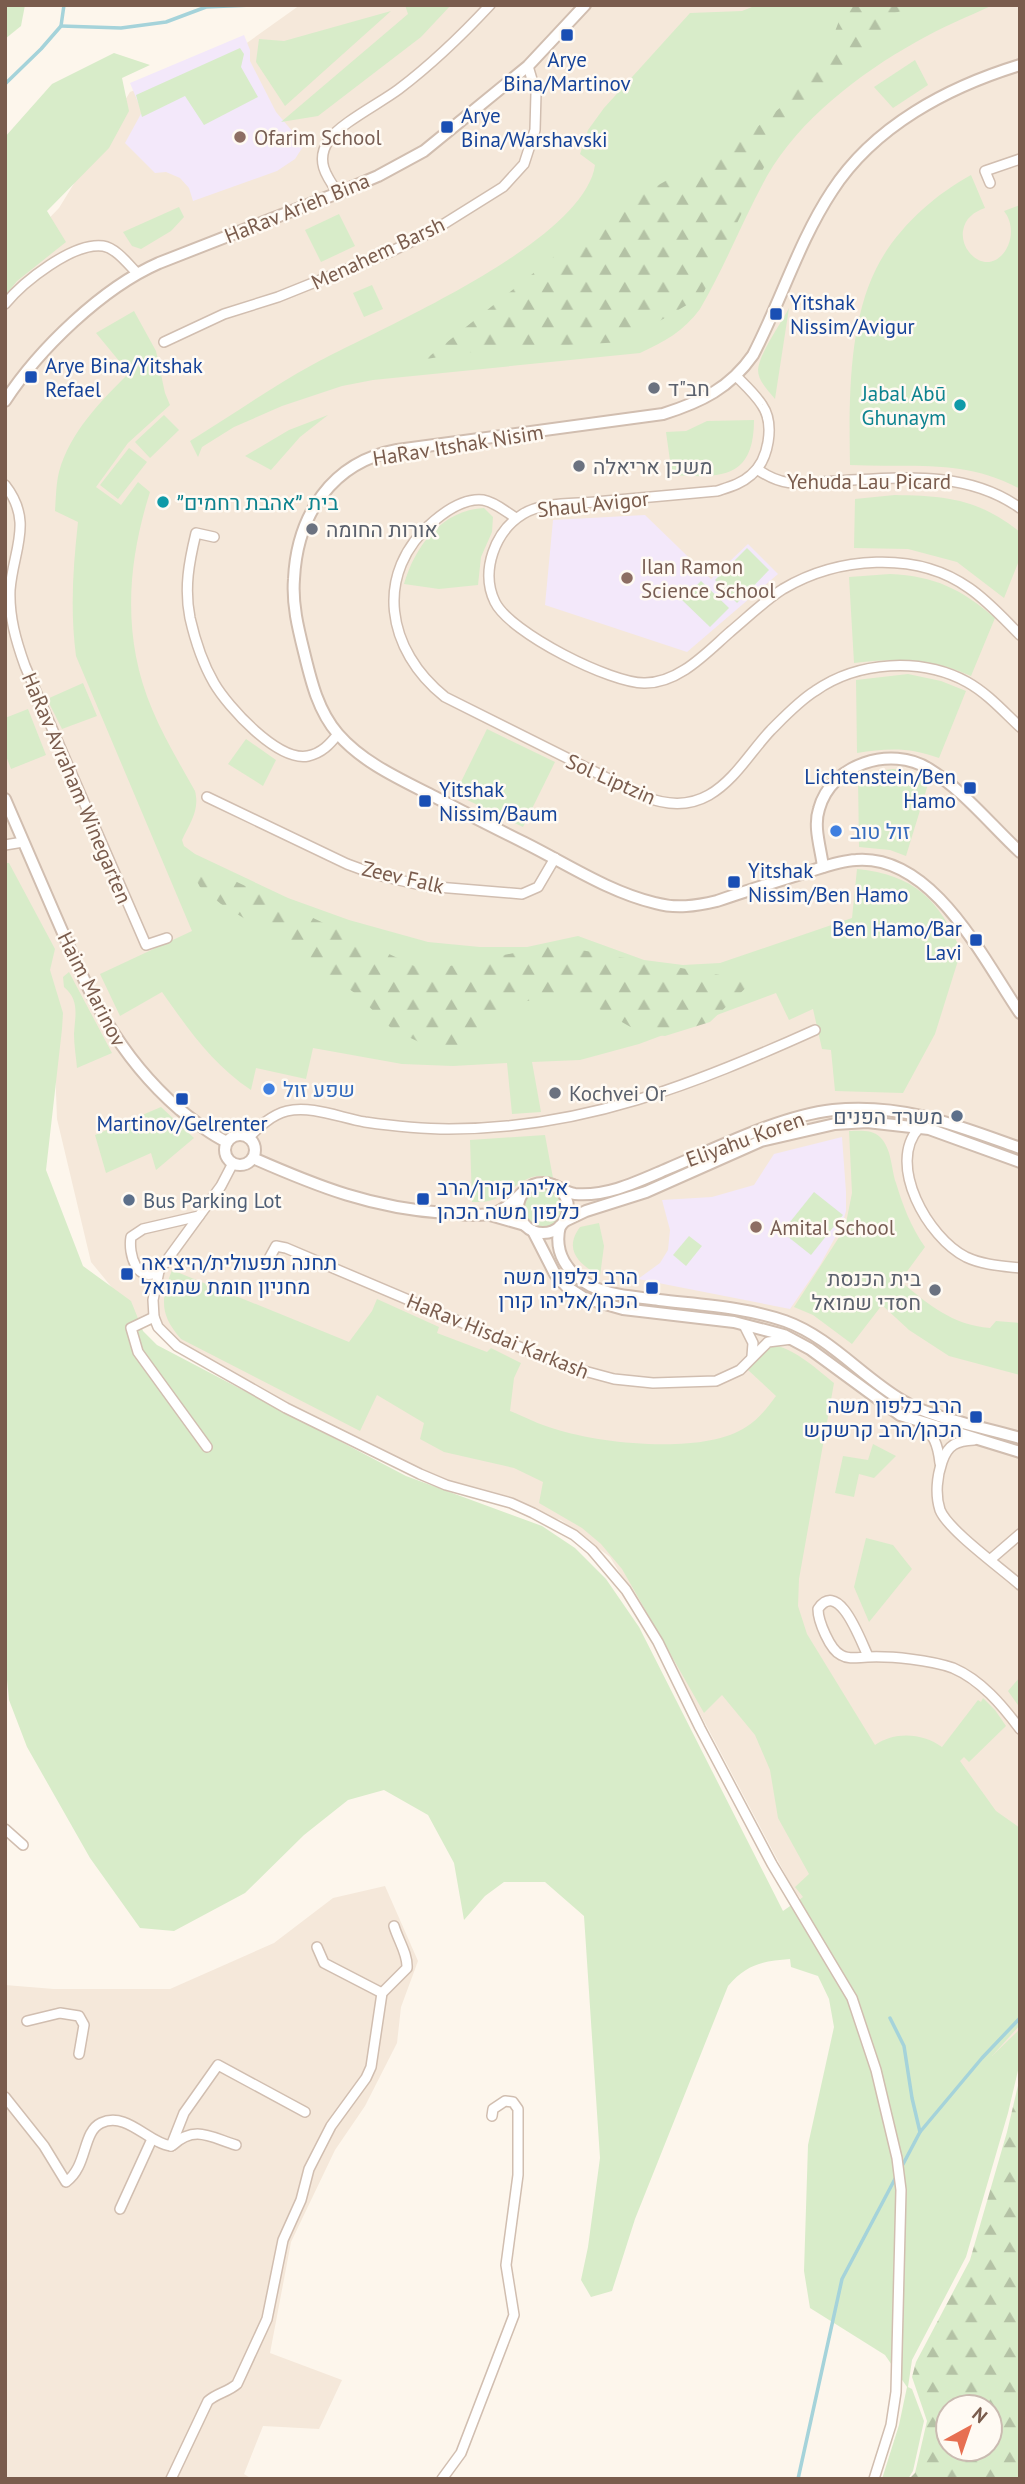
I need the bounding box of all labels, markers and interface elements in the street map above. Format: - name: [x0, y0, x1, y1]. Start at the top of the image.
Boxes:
- marker: Arye Bina/Martinov: [559, 27, 575, 43]
- place label: Arye Bina/Martinov: [503, 46, 631, 97]
- place label: Arye Bina/Warshavski: [461, 102, 608, 153]
- marker: Arye Bina/Warshavski: [439, 119, 455, 135]
- place label: Ofarim School: [254, 124, 382, 151]
- marker: Ofarim School: [232, 129, 248, 145]
- street label: HaRav Arieh Bina: [220, 167, 374, 249]
- street label: Menahem Barsh: [307, 210, 449, 296]
- place label: Yitshak Nissim/Avigur: [790, 289, 915, 340]
- marker: Yitshak Nissim/Avigur: [768, 306, 784, 322]
- place label: Arye Bina/Yitshak Refael: [45, 352, 203, 403]
- marker: Arye Bina/Yitshak Refael: [23, 369, 39, 385]
- place label: חב"ד: [668, 375, 710, 402]
- marker: חב"ד: [646, 380, 662, 396]
- place label: Jabal Abū Ghunaym: [861, 380, 946, 431]
- marker: Jabal Abū Ghunaym: [952, 397, 968, 413]
- street label: HaRav Itshak Nisim: [371, 418, 545, 472]
- place label: משכן אריאלה: [593, 453, 713, 480]
- marker: משכן אריאלה: [571, 458, 587, 474]
- street label: Yehuda Lau Picard: [787, 468, 951, 495]
- street label: Shaul Avigor: [536, 485, 650, 523]
- place label: בית ״אהבת רחמים״: [177, 489, 339, 516]
- marker: בית ״אהבת רחמים״: [155, 494, 171, 510]
- place label: אורות החומה: [326, 516, 438, 543]
- marker: אורות החומה: [304, 521, 320, 537]
- place label: Ilan Ramon Science School: [641, 553, 775, 604]
- marker: Ilan Ramon Science School: [619, 570, 635, 586]
- street label: HaRav Avraham Winegarten: [16, 668, 138, 908]
- street label: Sol Liptzin: [562, 747, 660, 811]
- place label: Lichtenstein/Ben Hamo: [804, 763, 956, 814]
- place label: Yitshak Nissim/Baum: [439, 776, 558, 827]
- marker: Lichtenstein/Ben Hamo: [962, 780, 978, 796]
- marker: Yitshak Nissim/Baum: [417, 793, 433, 809]
- place label: זול טוב: [850, 818, 910, 845]
- marker: זול טוב: [828, 823, 844, 839]
- street label: Zeev Falk: [359, 854, 447, 900]
- place label: Yitshak Nissim/Ben Hamo: [748, 857, 908, 908]
- marker: Yitshak Nissim/Ben Hamo: [726, 874, 742, 890]
- place label: Ben Hamo/Bar Lavi: [832, 915, 962, 966]
- street label: Haim Marinov: [52, 927, 132, 1051]
- marker: Ben Hamo/Bar Lavi: [968, 932, 984, 948]
- place label: שפע זול: [283, 1076, 355, 1103]
- place label: Kochvei Or: [569, 1080, 666, 1107]
- marker: שפע זול: [261, 1081, 277, 1097]
- marker: Kochvei Or: [547, 1085, 563, 1101]
- marker: Martinov/Gelrenter: [174, 1091, 190, 1107]
- place label: משרד הפנים: [833, 1103, 943, 1130]
- street label: Eliyahu Koren: [682, 1105, 808, 1173]
- marker: משרד הפנים: [949, 1108, 965, 1124]
- place label: Martinov/Gelrenter: [96, 1110, 268, 1137]
- place label: אליהו קורן/הרב כלפון משה הכהן: [437, 1174, 580, 1225]
- place label: Bus Parking Lot: [143, 1187, 282, 1214]
- marker: אליהו קורן/הרב כלפון משה הכהן: [415, 1191, 431, 1207]
- marker: Bus Parking Lot: [121, 1192, 137, 1208]
- place label: Amital School: [770, 1214, 895, 1241]
- marker: Amital School: [748, 1219, 764, 1235]
- place label: תחנה תפעולית/היציאה מחניון חומת שמואל: [141, 1249, 337, 1300]
- place label: הרב כלפון משה הכהן/אליהו קורן: [498, 1263, 638, 1314]
- place label: בית הכנסת חסדי שמואל: [812, 1265, 921, 1316]
- marker: תחנה תפעולית/היציאה מחניון חומת שמואל: [119, 1266, 135, 1282]
- marker: הרב כלפון משה הכהן/אליהו קורן: [644, 1280, 660, 1296]
- marker: בית הכנסת חסדי שמואל: [927, 1282, 943, 1298]
- street label: HaRav Hisdai Karkash: [403, 1287, 593, 1385]
- place label: הרב כלפון משה הכהן/הרב קרשקש: [803, 1392, 962, 1443]
- marker: הרב כלפון משה הכהן/הרב קרשקש: [968, 1409, 984, 1425]
- north arrow: [934, 2393, 1004, 2463]
- text: N: [967, 2402, 992, 2428]

